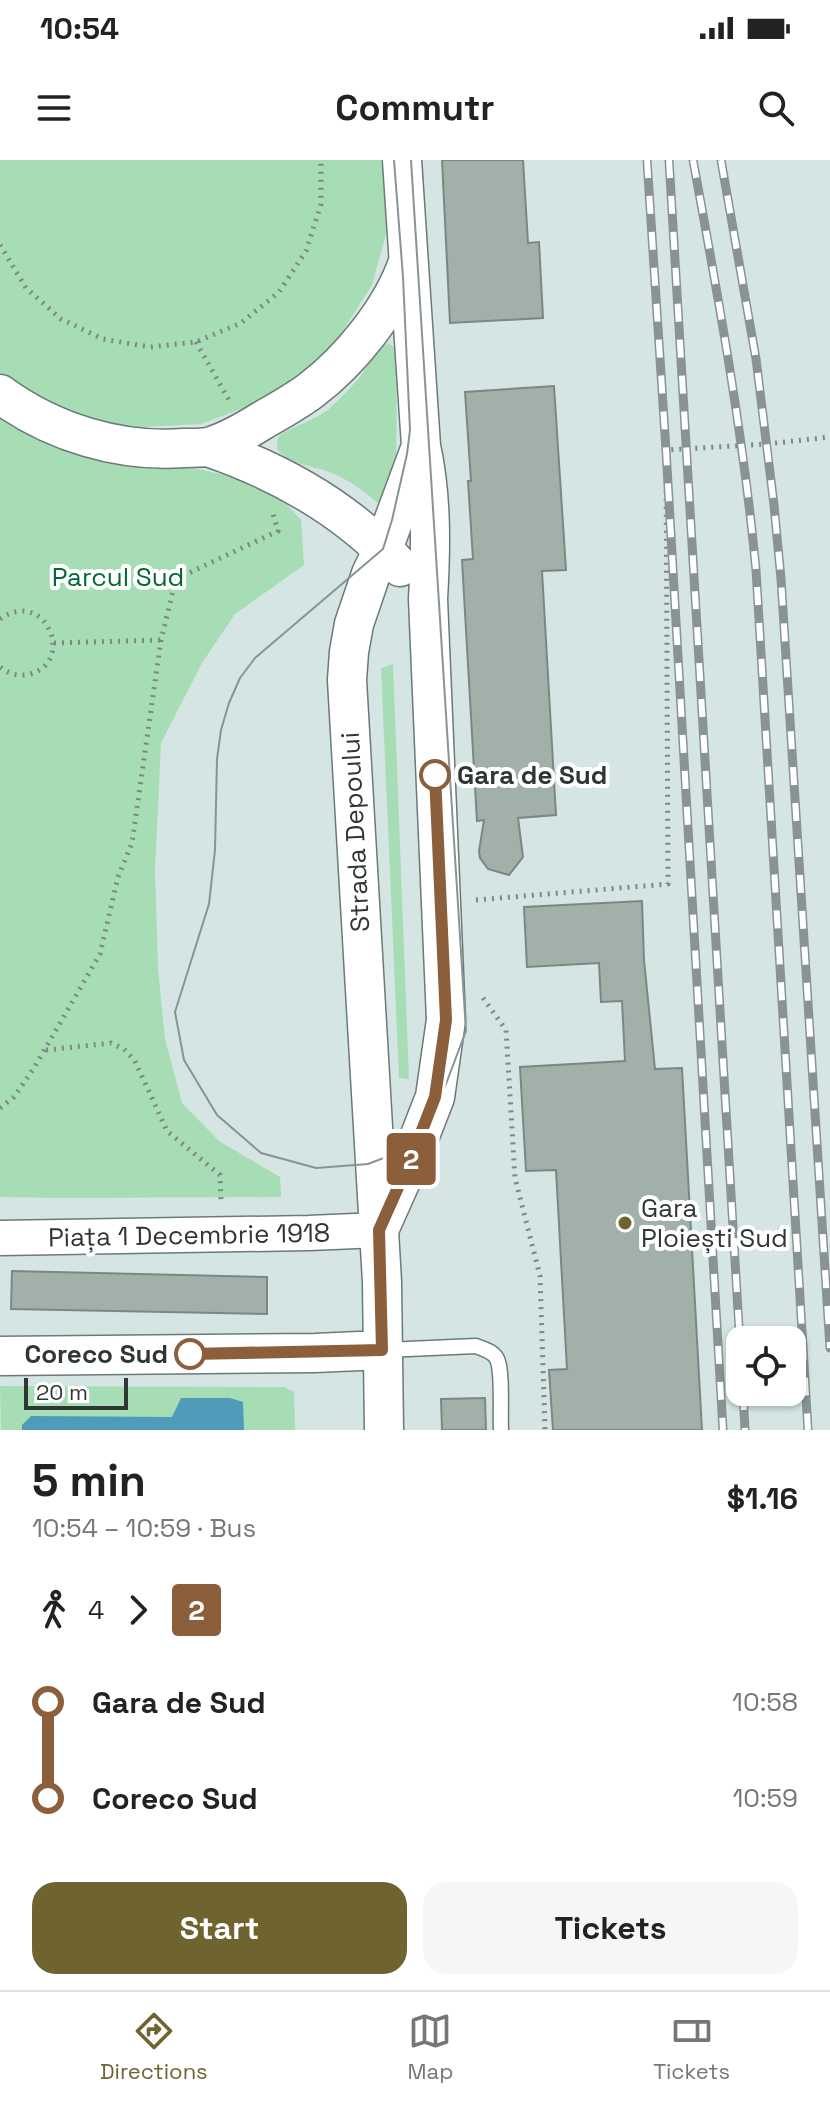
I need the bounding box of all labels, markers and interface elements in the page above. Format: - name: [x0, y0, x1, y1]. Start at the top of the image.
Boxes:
- text: 10:54: [40, 9, 119, 48]
- text: Commutr: [335, 85, 495, 131]
- icon: menu: [32, 86, 76, 130]
- icon: search: [754, 86, 798, 130]
- park label: Parcul Sud: [52, 560, 184, 594]
- street label: Strada Depoului: [333, 731, 377, 933]
- place label: Gara de Sud: [457, 758, 607, 792]
- marker: Gara de Sud: [420, 760, 450, 790]
- line badge: 2: [385, 1133, 437, 1185]
- text: 2: [403, 1141, 419, 1177]
- place label: Gara Ploiești Sud: [641, 1191, 788, 1255]
- marker: Gara Ploiești Sud: [616, 1214, 634, 1232]
- street label: Piața 1 Decembrie 1918: [48, 1216, 330, 1254]
- map controls: [726, 1326, 806, 1406]
- button: locate: [726, 1326, 806, 1406]
- place label: Coreco Sud: [24, 1337, 168, 1371]
- marker: Coreco Sud: [175, 1339, 205, 1369]
- scale bar: [24, 1374, 128, 1410]
- text: 20 m: [36, 1378, 88, 1406]
- text: 5 min: [32, 1453, 146, 1509]
- text: $1.16: [727, 1479, 798, 1518]
- text: 10:54 – 10:59 · Bus: [32, 1511, 256, 1545]
- icon: walk: [32, 1588, 76, 1632]
- icon: forward: [116, 1588, 160, 1632]
- text: 2: [188, 1592, 205, 1628]
- text: 4: [88, 1593, 104, 1627]
- text: Gara de Sud: [92, 1683, 266, 1722]
- text: 10:58: [732, 1685, 798, 1719]
- text: Coreco Sud: [92, 1779, 258, 1818]
- text: 10:59: [732, 1781, 798, 1815]
- button: Start: [32, 1882, 407, 1974]
- button: Tickets: [423, 1882, 798, 1974]
- tab: Directions: [100, 2009, 208, 2085]
- tab: Map: [408, 2009, 453, 2085]
- tab: Tickets: [653, 2009, 730, 2085]

